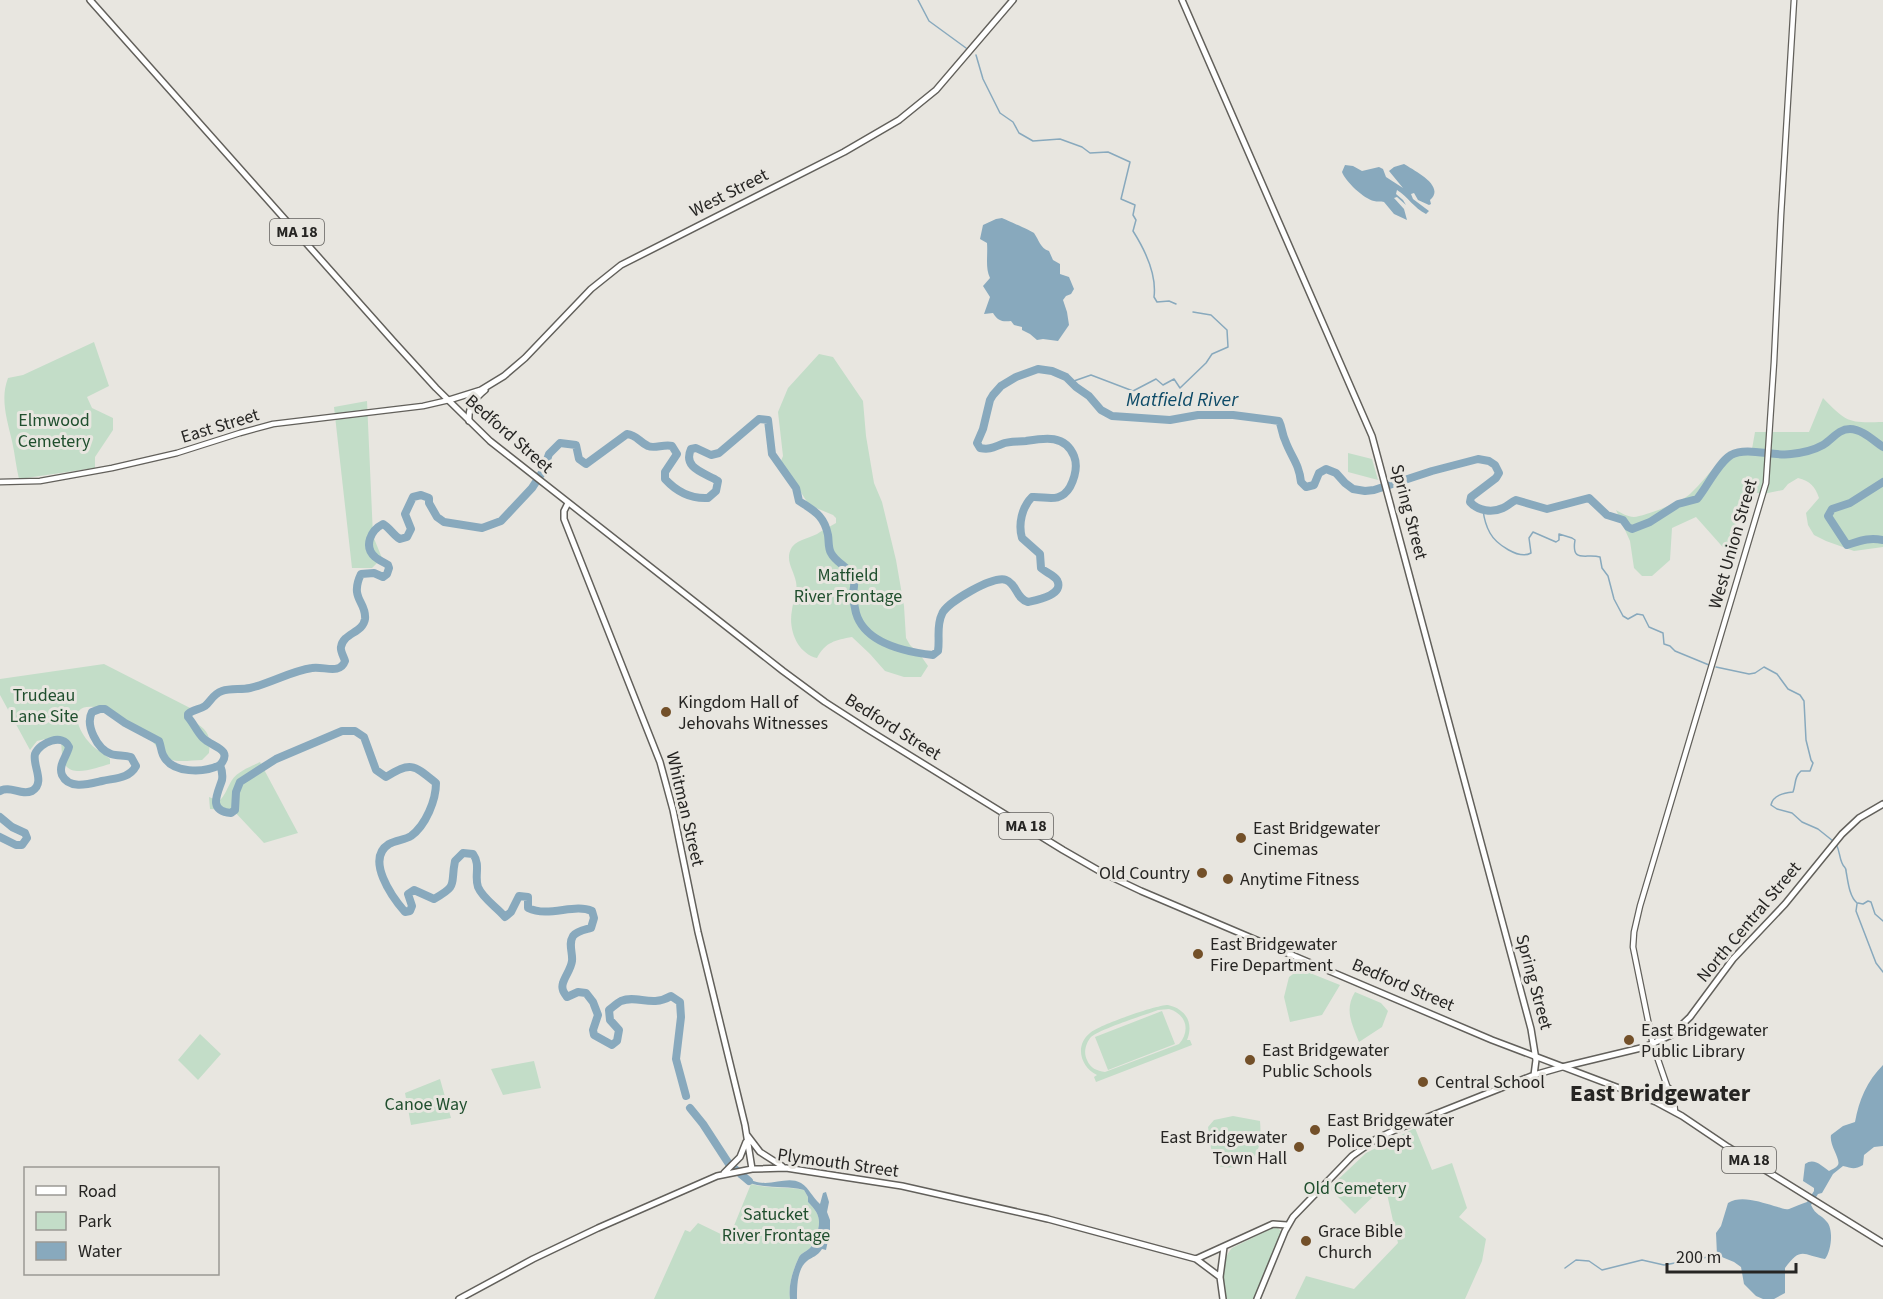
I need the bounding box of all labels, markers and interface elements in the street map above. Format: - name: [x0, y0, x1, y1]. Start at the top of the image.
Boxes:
- street label: West Street: [685, 163, 773, 223]
- road number: MA 18: [270, 219, 324, 245]
- water label: Matfield River: [1126, 386, 1239, 414]
- street label: Bedford Street: [460, 389, 558, 479]
- street label: East Street: [178, 402, 262, 450]
- park label: Elmwood Cemetery: [18, 408, 91, 454]
- street label: Spring Street: [1384, 461, 1434, 563]
- street label: West Union Street: [1702, 476, 1764, 612]
- park label: Matfield River Frontage: [794, 563, 902, 609]
- park label: Trudeau Lane Site: [10, 683, 79, 729]
- street label: Bedford Street: [840, 687, 946, 767]
- place label: Kingdom Hall of Jehovahs Witnesses: [678, 690, 828, 736]
- marker: Kingdom Hall of Jehovahs Witnesses: [659, 705, 673, 719]
- street label: Whitman Street: [660, 749, 710, 869]
- road number: MA 18: [999, 813, 1053, 839]
- place label: East Bridgewater Cinemas: [1253, 816, 1381, 862]
- marker: East Bridgewater Cinemas: [1234, 831, 1248, 845]
- street label: North Central Street: [1691, 856, 1807, 988]
- place label: Old Country: [1099, 861, 1191, 886]
- marker: Old Country: [1195, 866, 1209, 880]
- place label: Anytime Fitness: [1240, 867, 1359, 892]
- marker: Anytime Fitness: [1221, 872, 1235, 886]
- street label: Spring Street: [1509, 931, 1559, 1033]
- place label: East Bridgewater Fire Department: [1210, 932, 1338, 978]
- marker: East Bridgewater Fire Department: [1191, 947, 1205, 961]
- street label: Bedford Street: [1348, 952, 1458, 1018]
- place label: East Bridgewater Public Library: [1641, 1018, 1769, 1064]
- marker: East Bridgewater Public Library: [1622, 1033, 1636, 1047]
- place label: East Bridgewater Public Schools: [1262, 1038, 1390, 1084]
- marker: East Bridgewater Public Schools: [1243, 1053, 1257, 1067]
- place label: Central School: [1435, 1070, 1545, 1095]
- marker: Central School: [1416, 1075, 1430, 1089]
- district label: East Bridgewater: [1570, 1076, 1751, 1111]
- park label: Canoe Way: [385, 1092, 468, 1117]
- place label: East Bridgewater Police Dept: [1327, 1108, 1455, 1154]
- marker: East Bridgewater Police Dept: [1308, 1123, 1322, 1137]
- place label: East Bridgewater Town Hall: [1160, 1125, 1288, 1171]
- marker: East Bridgewater Town Hall: [1292, 1140, 1306, 1154]
- street label: Plymouth Street: [776, 1142, 900, 1184]
- road number: MA 18: [1722, 1147, 1776, 1173]
- legend: [24, 1167, 219, 1275]
- park label: Old Cemetery: [1304, 1176, 1407, 1201]
- text: Road: [78, 1179, 117, 1204]
- park label: Satucket River Frontage: [722, 1202, 830, 1248]
- text: Park: [78, 1209, 112, 1234]
- place label: Grace Bible Church: [1318, 1219, 1403, 1265]
- marker: Grace Bible Church: [1299, 1234, 1313, 1248]
- scale bar: [1667, 1236, 1796, 1274]
- text: Water: [78, 1239, 122, 1264]
- text: 200 m: [1676, 1245, 1721, 1270]

